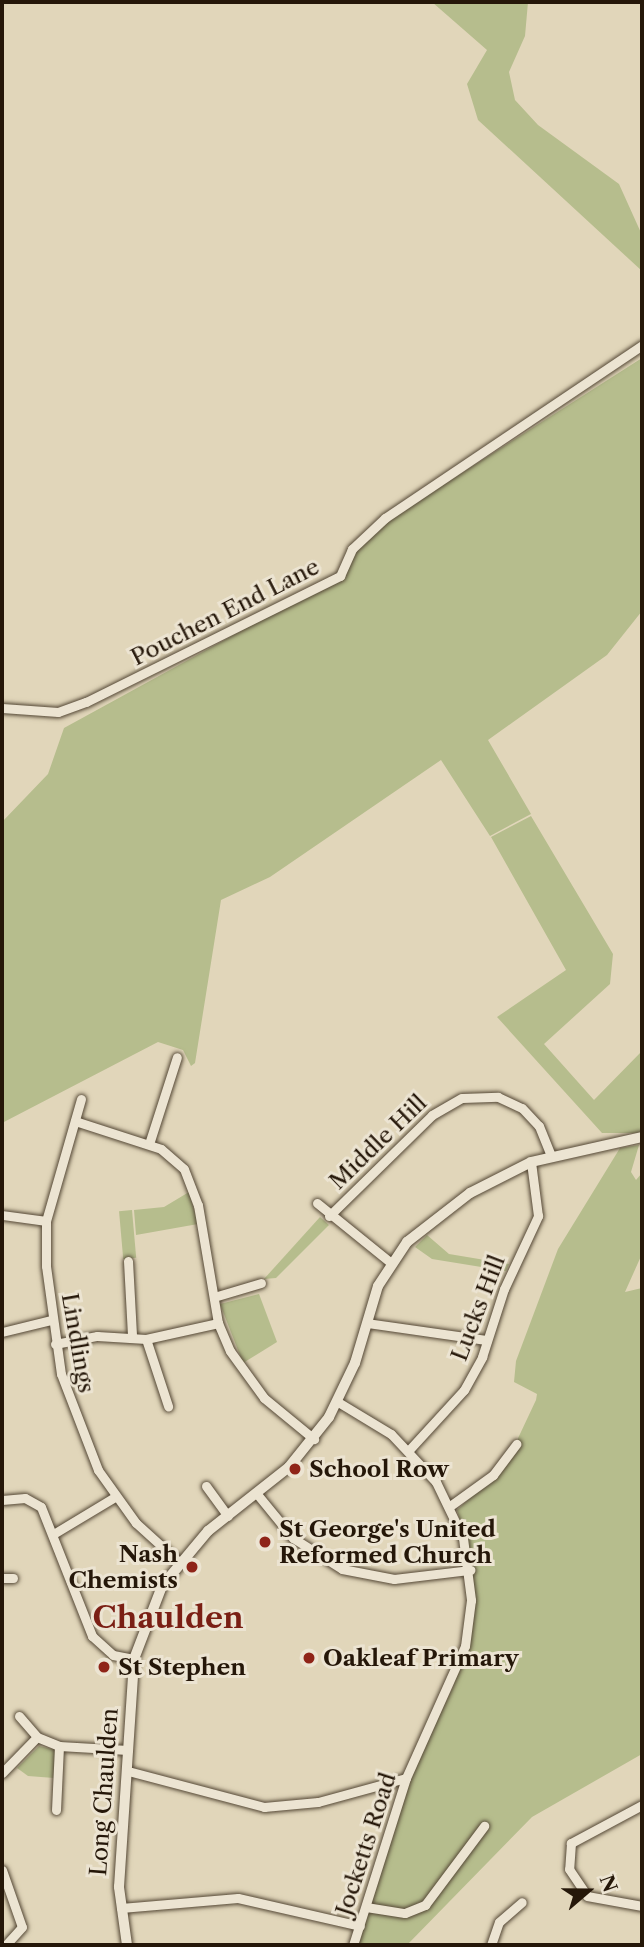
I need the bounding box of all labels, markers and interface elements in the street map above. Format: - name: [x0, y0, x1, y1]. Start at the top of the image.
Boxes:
- street label: Pouchen End Lane: [126, 553, 324, 671]
- street label: Middle Hill: [324, 1089, 432, 1195]
- street label: Lucks Hill: [445, 1251, 511, 1365]
- street label: Lindlings: [56, 1291, 100, 1395]
- place label: School Row: [309, 1455, 449, 1483]
- marker: School Row: [287, 1461, 303, 1477]
- place label: St George's United Reformed Church: [279, 1515, 496, 1569]
- marker: St George's United Reformed Church: [257, 1534, 273, 1550]
- place label: Nash Chemists: [68, 1540, 178, 1594]
- marker: Nash Chemists: [184, 1559, 200, 1575]
- district label: Chaulden: [92, 1600, 244, 1636]
- place label: Oakleaf Primary: [323, 1644, 518, 1672]
- marker: Oakleaf Primary: [301, 1650, 317, 1666]
- place label: St Stephen: [118, 1653, 246, 1681]
- marker: St Stephen: [96, 1659, 112, 1675]
- street label: Long Chaulden: [84, 1707, 124, 1877]
- street label: Jocketts Road: [330, 1769, 402, 1919]
- north arrow: [553, 1856, 623, 1926]
- text: N: [595, 1872, 622, 1895]

